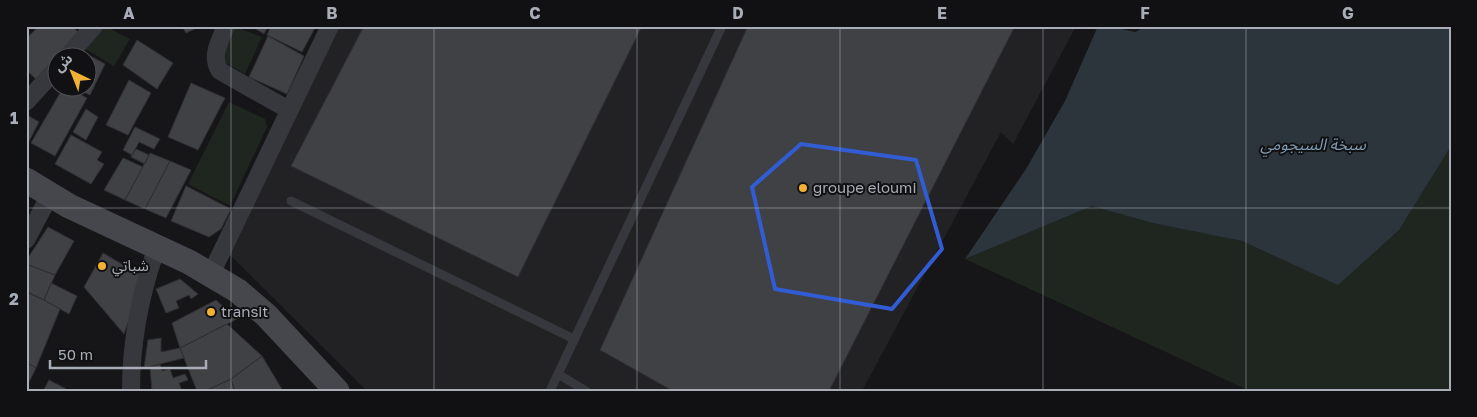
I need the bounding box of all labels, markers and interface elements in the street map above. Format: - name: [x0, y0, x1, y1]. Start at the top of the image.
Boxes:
- text: A: [123, 3, 135, 23]
- text: B: [326, 3, 338, 23]
- text: C: [529, 3, 541, 23]
- text: D: [732, 3, 744, 23]
- text: E: [937, 3, 947, 23]
- text: F: [1140, 3, 1150, 23]
- text: G: [1342, 3, 1354, 23]
- north arrow: [48, 48, 98, 98]
- text: ش: [50, 49, 76, 75]
- text: 1: [10, 108, 18, 128]
- water label: سبخة السيجومي: [1260, 134, 1366, 158]
- place label: groupe eloumi: [813, 178, 916, 196]
- marker: groupe eloumi: [797, 182, 809, 194]
- place label: شباتي: [112, 256, 149, 277]
- marker: شباتي: [96, 260, 108, 272]
- text: 2: [9, 289, 19, 309]
- place label: transit: [221, 302, 268, 320]
- marker: transit: [205, 306, 217, 318]
- scale bar: [50, 337, 206, 369]
- text: 50 m: [58, 345, 93, 363]

